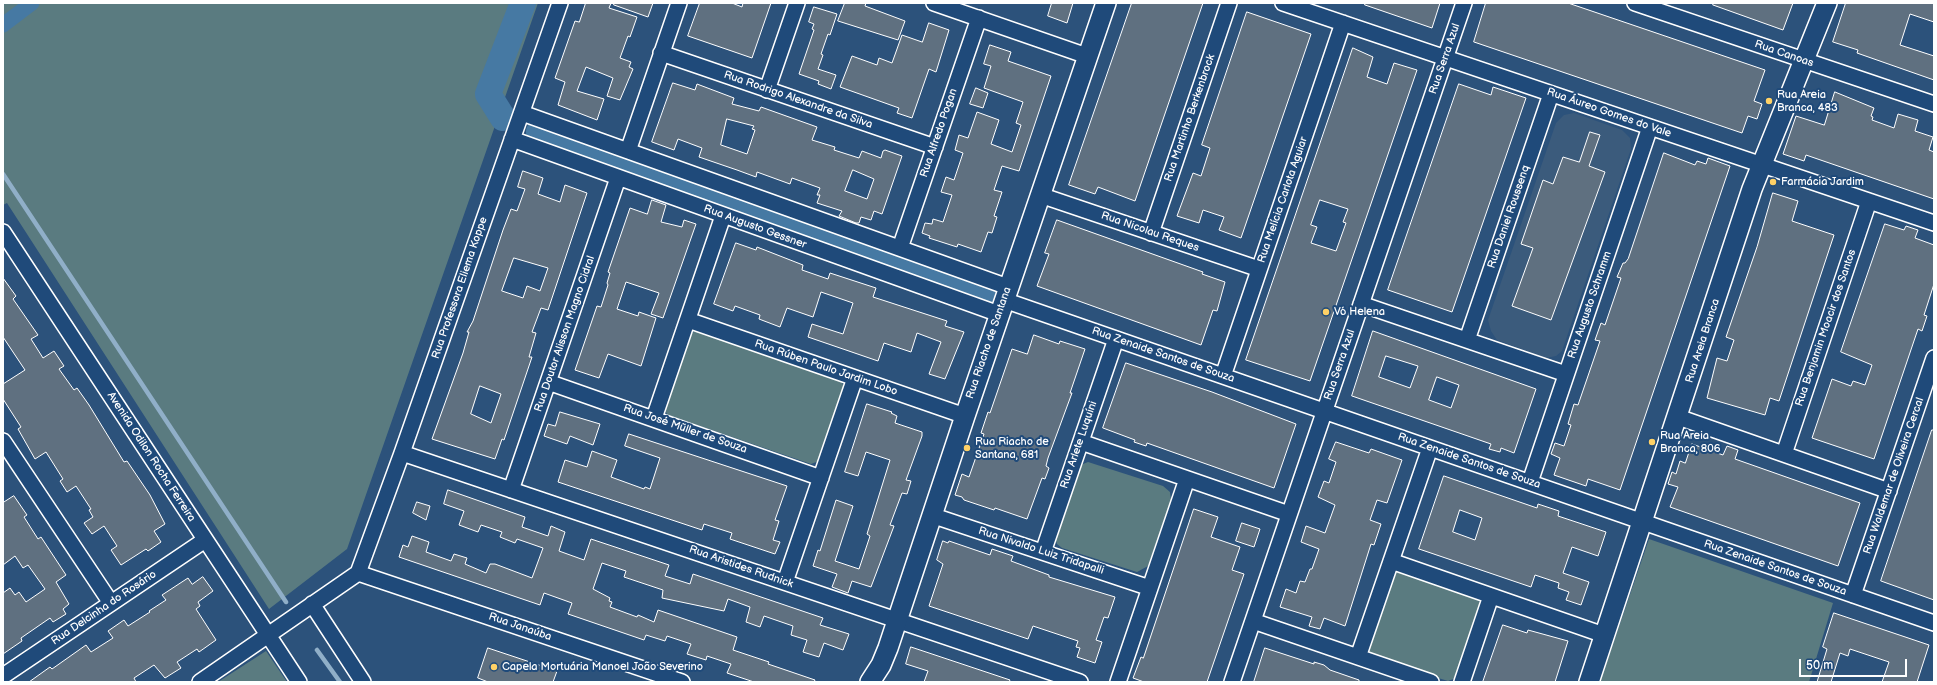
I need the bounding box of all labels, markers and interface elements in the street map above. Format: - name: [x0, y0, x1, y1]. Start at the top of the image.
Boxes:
- street label: Rua Serra Azul: [1427, 22, 1463, 96]
- street label: Rua Canoas: [1753, 38, 1815, 70]
- street label: Rua Martinho Berkenbrock: [1162, 53, 1218, 183]
- street label: Rua Rodrigo Alexandre da Silva: [722, 68, 874, 132]
- street label: Rua Áureo Gomes do Vale: [1545, 86, 1673, 140]
- street label: Rua Alfredo Pogan: [918, 87, 960, 179]
- place label: Rua Areia Branca, 483: [1777, 88, 1838, 114]
- marker: Rua Areia Branca, 483: [1764, 96, 1774, 106]
- street label: Rua Melícia Carlota Aguiar: [1255, 135, 1311, 265]
- street label: Rua Daniel Roussenq: [1485, 164, 1533, 270]
- place label: Farmácia Jardim: [1781, 175, 1864, 189]
- marker: Farmácia Jardim: [1768, 177, 1778, 187]
- street label: Rua Augusto Gessner: [702, 202, 808, 252]
- street label: Rua Nicolau Reques: [1099, 209, 1201, 255]
- street label: Rua Professora Eliema Koppe: [429, 215, 491, 361]
- street label: Rua Benjamin Moacir dos Santos: [1793, 248, 1859, 408]
- street label: Rua Augusto Schramm: [1565, 250, 1615, 360]
- street label: Rua Doutor Alisson Magno Cidral: [532, 254, 598, 414]
- street label: Rua Riacho de Santana: [964, 285, 1014, 401]
- street label: Rua Areia Branca: [1683, 297, 1723, 385]
- place label: Vó Helena: [1334, 305, 1385, 319]
- marker: Vó Helena: [1321, 307, 1331, 317]
- street label: Rua Zenaide Santos de Souza: [1090, 324, 1236, 386]
- street label: Rua Serra Azul: [1322, 328, 1358, 402]
- street label: Rua Rúben Paulo Jardim Lobo: [753, 337, 899, 399]
- street label: Avenida Odilon Rocha Ferreira: [104, 390, 198, 524]
- street label: Rua Waldemar de Oliveira Cercal: [1861, 396, 1927, 556]
- street label: Rua Arlete Luquíni: [1058, 400, 1100, 490]
- street label: Rua José Müller de Souza: [621, 402, 749, 456]
- place label: Rua Areia Branca, 806: [1660, 429, 1720, 455]
- street label: Rua Zenaide Santos de Souza: [1396, 430, 1542, 492]
- place label: Rua Riacho de Santana, 681: [975, 435, 1049, 461]
- marker: Rua Areia Branca, 806: [1647, 437, 1657, 447]
- marker: Rua Riacho de Santana, 681: [962, 443, 972, 453]
- street label: Rua Nivaldo Luiz Tridapalli: [976, 524, 1106, 578]
- street label: Rua Zenaide Santos de Souza: [1702, 537, 1848, 599]
- street label: Rua Aristides Rudnick: [687, 543, 795, 591]
- street label: Rua Delcinha do Rosário: [49, 568, 159, 648]
- street label: Rua Janaúba: [487, 610, 553, 644]
- scale bar: [1801, 651, 1909, 677]
- text: 50 m: [1806, 658, 1833, 673]
- place label: Capela Mortuária Manoel João Severino: [502, 660, 703, 674]
- marker: Capela Mortuária Manoel João Severino: [489, 662, 499, 672]

